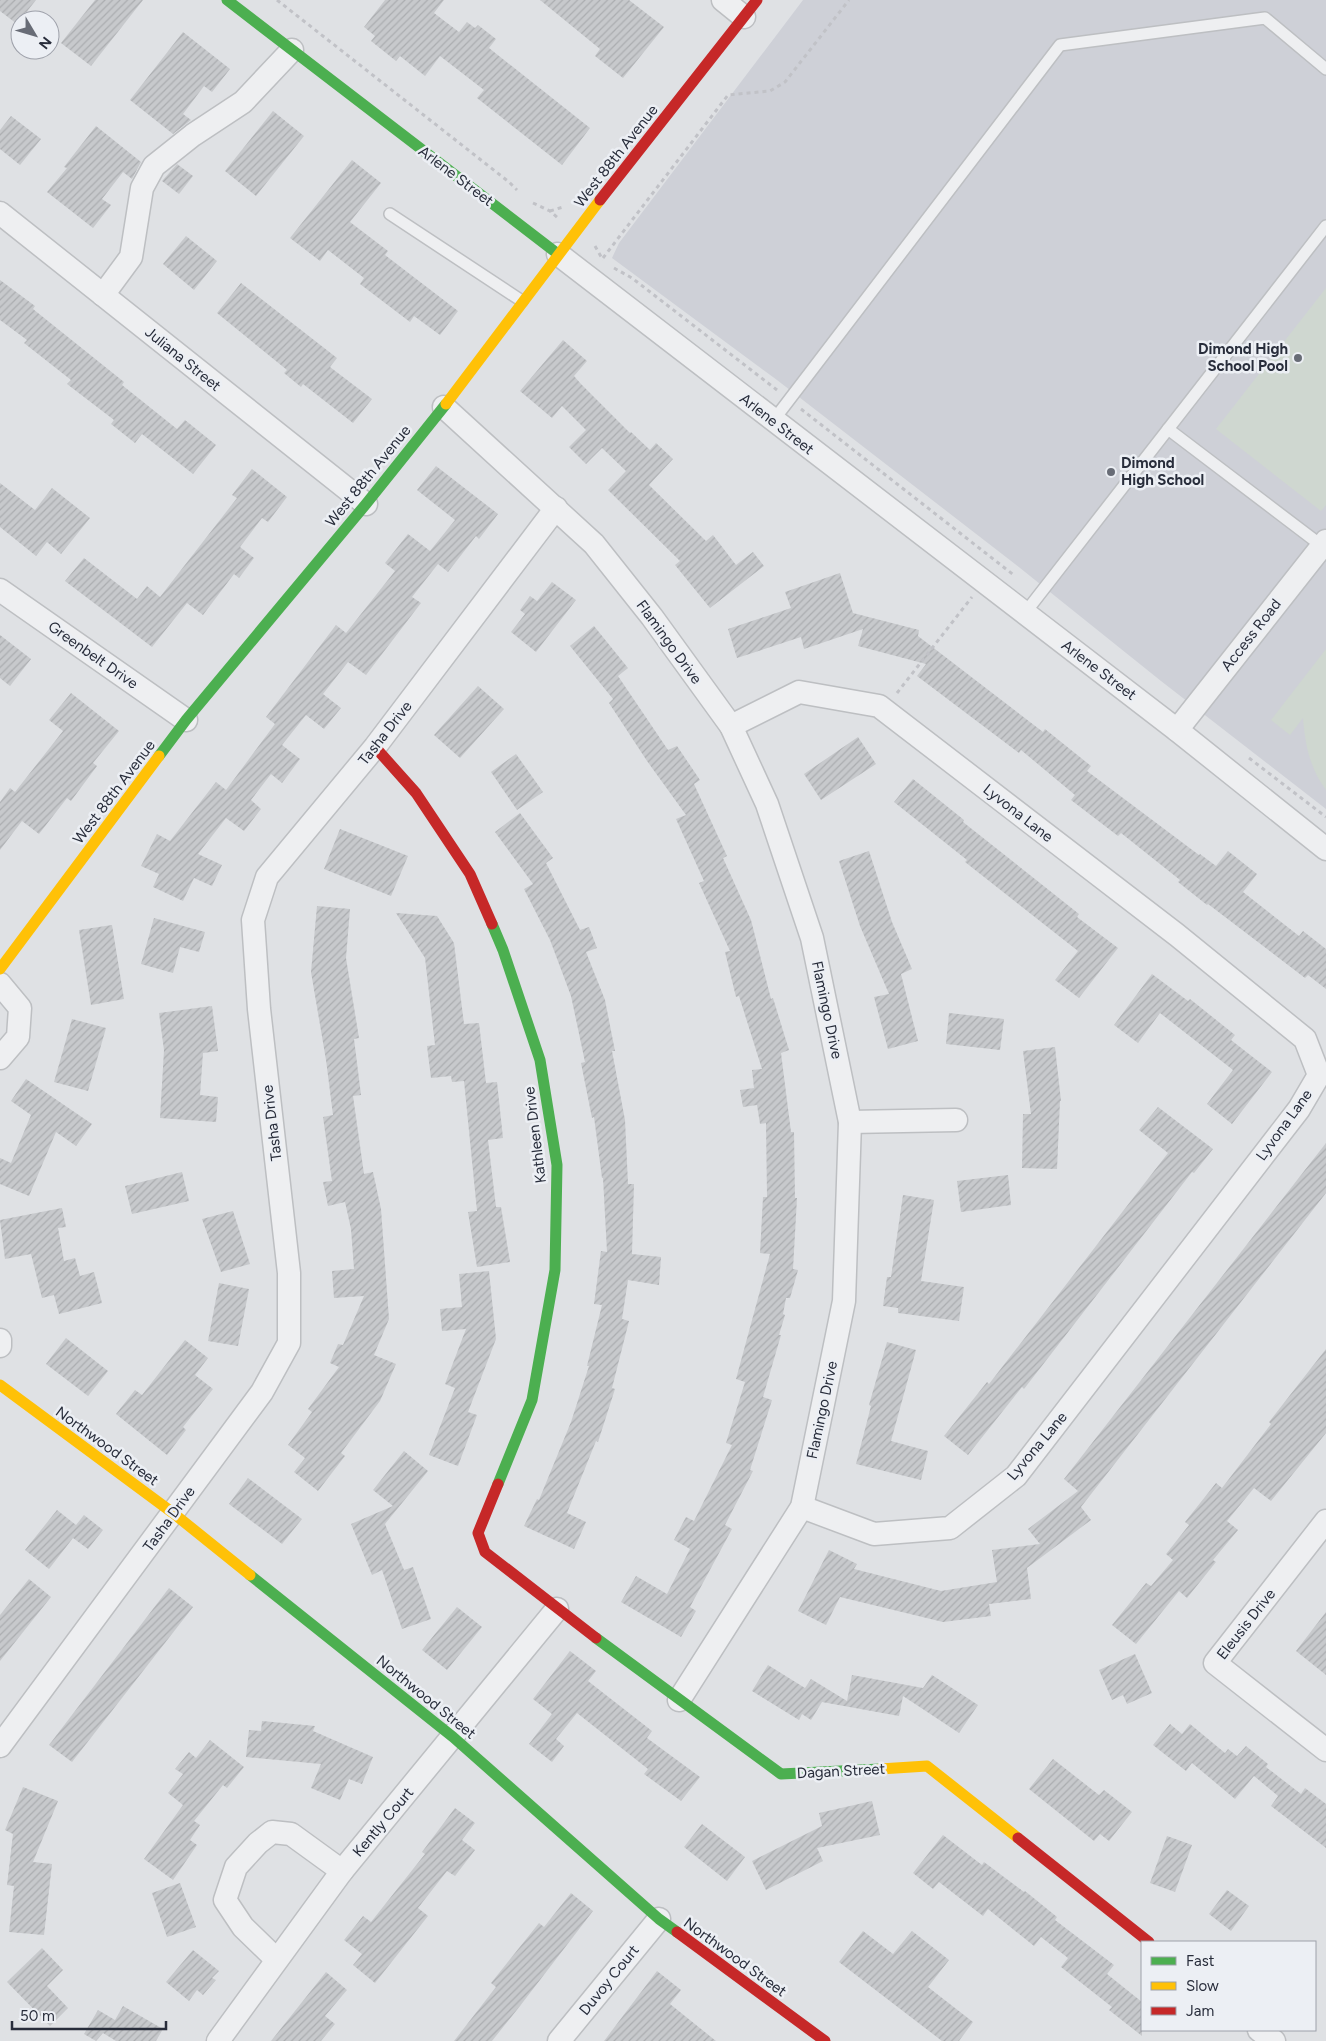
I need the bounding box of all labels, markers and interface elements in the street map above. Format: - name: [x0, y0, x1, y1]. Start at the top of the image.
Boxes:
- north arrow: [10, 10, 60, 60]
- text: N: [35, 33, 55, 52]
- street label: West 88th Avenue: [570, 101, 662, 211]
- street label: Arlene Street: [415, 142, 497, 210]
- street label: Juliana Street: [141, 323, 225, 395]
- place label: Dimond High School Pool: [1198, 340, 1288, 375]
- marker: Dimond High School Pool: [1292, 352, 1304, 364]
- street label: Arlene Street: [736, 390, 818, 459]
- street label: West 88th Avenue: [322, 422, 414, 530]
- place label: Dimond High School: [1121, 454, 1204, 489]
- marker: Dimond High School: [1105, 466, 1117, 478]
- street label: Access Road: [1217, 595, 1285, 675]
- street label: Flamingo Drive: [632, 596, 706, 688]
- street label: Greenbelt Drive: [45, 617, 141, 693]
- street label: Arlene Street: [1058, 636, 1140, 704]
- street label: Tasha Drive: [354, 697, 416, 769]
- street label: West 88th Avenue: [69, 737, 159, 847]
- street label: Lyvona Lane: [979, 780, 1057, 846]
- street label: Flamingo Drive: [808, 959, 846, 1061]
- street label: Tasha Drive: [258, 1084, 286, 1162]
- street label: Kathleen Drive: [520, 1086, 550, 1184]
- street label: Lyvona Lane: [1252, 1086, 1316, 1164]
- street label: Flamingo Drive: [803, 1359, 841, 1461]
- street label: Northwood Street: [52, 1403, 162, 1490]
- street label: Lyvona Lane: [1003, 1408, 1071, 1484]
- street label: Tasha Drive: [139, 1483, 199, 1555]
- street label: Eleusis Drive: [1213, 1585, 1279, 1663]
- street label: Northwood Street: [373, 1651, 480, 1743]
- street label: Dagan Street: [796, 1760, 886, 1782]
- street label: Kently Court: [349, 1783, 417, 1860]
- street label: Northwood Street: [680, 1914, 790, 2001]
- street label: Duvoy Court: [575, 1941, 643, 2019]
- legend: [1141, 1941, 1316, 2031]
- text: Fast: [1186, 1952, 1215, 1970]
- text: Slow: [1186, 1977, 1219, 1995]
- scale bar: [12, 1998, 166, 2030]
- text: Jam: [1186, 2002, 1214, 2020]
- text: 50 m: [20, 2007, 55, 2025]

